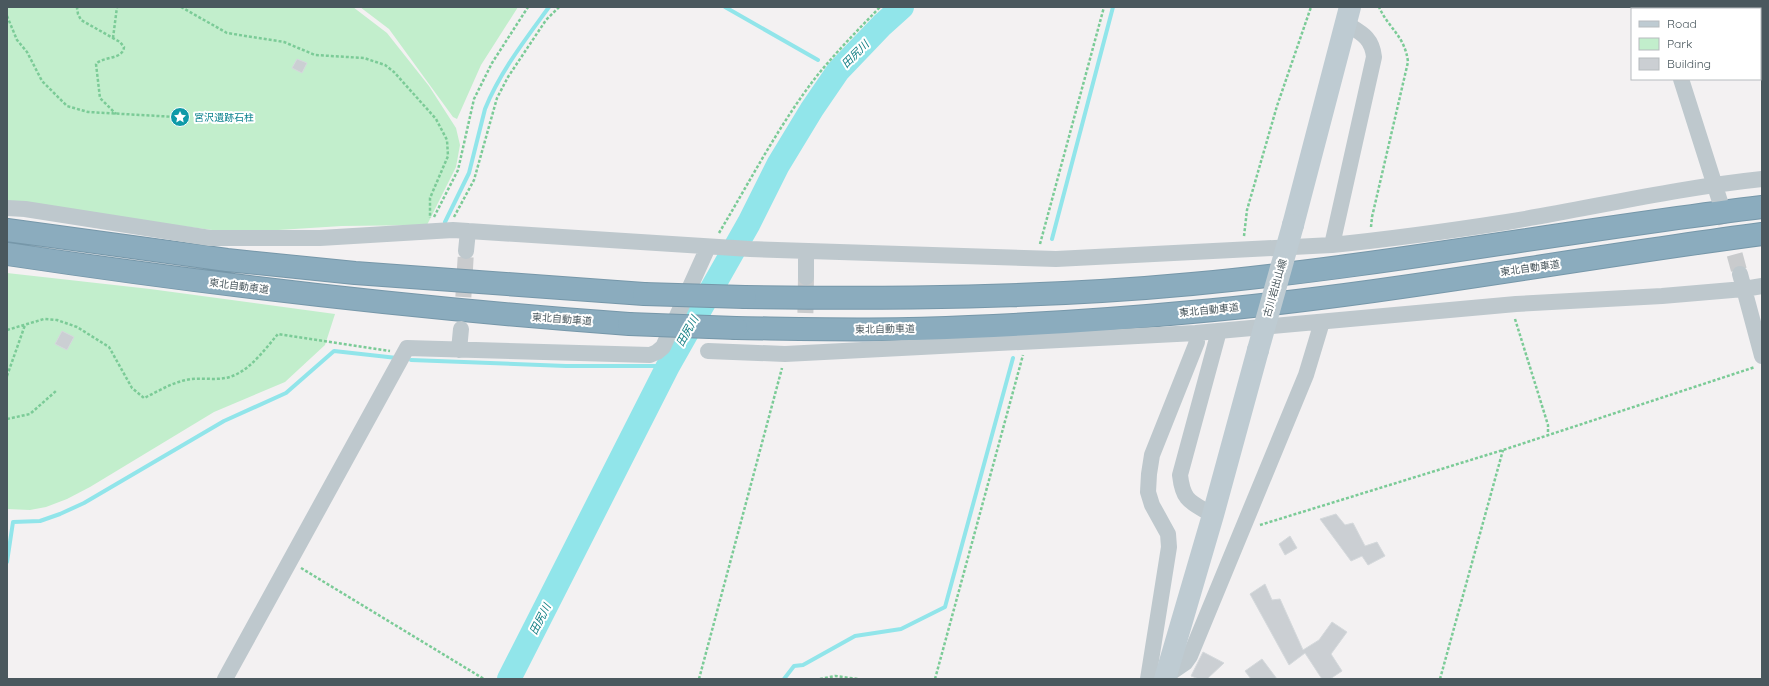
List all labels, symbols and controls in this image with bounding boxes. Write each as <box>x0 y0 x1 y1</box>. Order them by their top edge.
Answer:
legend <box>1631 8 1761 80</box>
text: Road <box>1667 16 1697 31</box>
text: Park <box>1667 36 1692 51</box>
water label: 田尻川 <box>838 37 872 71</box>
text: Building <box>1667 56 1711 71</box>
place icon: 宮沢遺跡石柱 <box>169 106 191 128</box>
place label: 宮沢遺跡石柱 <box>194 111 254 124</box>
street label: 古川岩出山線 <box>1260 257 1290 319</box>
street label: 東北自動車道 <box>1499 257 1561 279</box>
street label: 東北自動車道 <box>208 276 270 296</box>
street label: 東北自動車道 <box>1178 300 1240 320</box>
street label: 東北自動車道 <box>532 310 592 328</box>
water label: 田尻川 <box>673 312 702 349</box>
street label: 東北自動車道 <box>855 322 915 336</box>
water label: 田尻川 <box>526 600 554 637</box>

